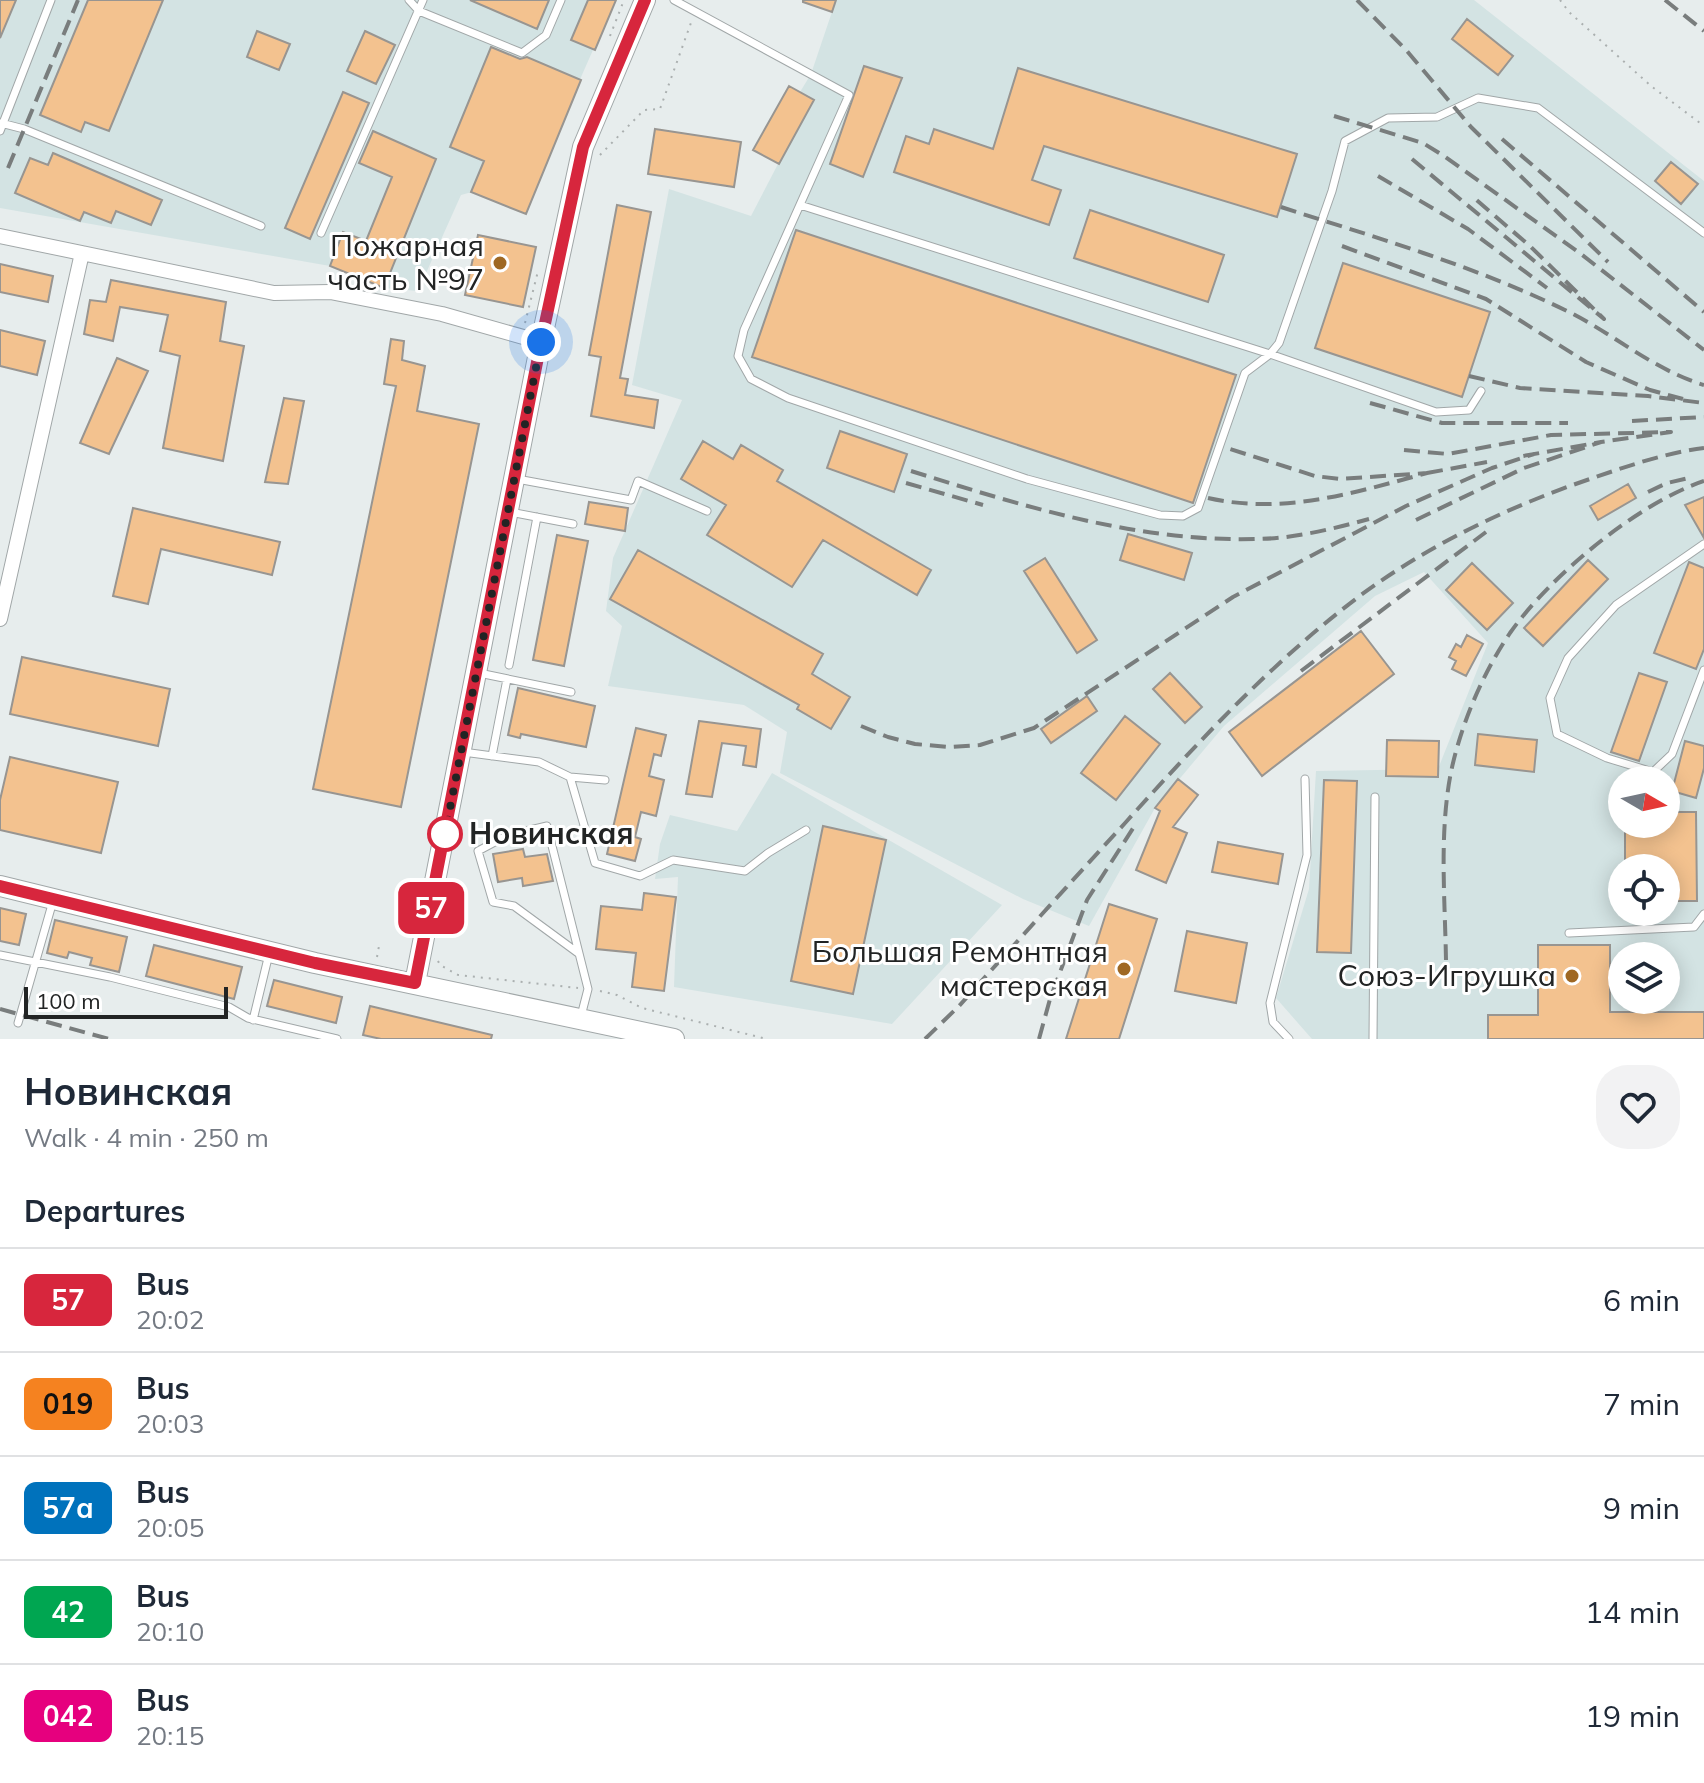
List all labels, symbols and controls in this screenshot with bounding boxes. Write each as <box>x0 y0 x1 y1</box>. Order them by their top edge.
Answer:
place label: Пожарная часть №97 <box>327 226 484 298</box>
marker: Пожарная часть №97 <box>491 254 509 272</box>
your location <box>521 322 561 362</box>
north arrow <box>1608 766 1680 838</box>
map controls <box>1608 766 1680 1014</box>
place label: Новинская <box>469 814 634 852</box>
marker: Новинская <box>428 817 462 851</box>
button: locate <box>1608 854 1680 926</box>
line badge: 57 <box>395 882 467 934</box>
text: 57 <box>414 890 448 925</box>
place label: Большая Ремонтная мастерская <box>812 932 1108 1004</box>
button: layers <box>1608 942 1680 1014</box>
place label: Союз-Игрушка <box>1338 956 1556 994</box>
marker: Большая Ремонтная мастерская <box>1115 960 1133 978</box>
marker: Союз-Игрушка <box>1563 967 1581 985</box>
scale bar <box>24 983 228 1019</box>
text: 100 m <box>36 987 101 1015</box>
button: heart <box>1596 1065 1680 1149</box>
text: Новинская <box>24 1067 232 1115</box>
text: Walk · 4 min · 250 m <box>24 1121 269 1154</box>
text: Departures <box>24 1192 185 1230</box>
text: Bus <box>136 1265 190 1303</box>
text: 6 min <box>1603 1281 1680 1319</box>
text: 57 <box>51 1282 85 1317</box>
text: 20:02 <box>136 1303 204 1336</box>
text: Bus <box>136 1369 190 1407</box>
text: 7 min <box>1603 1385 1680 1423</box>
text: 019 <box>43 1386 93 1421</box>
text: 20:03 <box>136 1407 204 1440</box>
text: Bus <box>136 1473 190 1511</box>
text: 9 min <box>1603 1489 1680 1527</box>
text: 57а <box>42 1490 94 1525</box>
text: 20:05 <box>136 1511 204 1544</box>
text: Bus <box>136 1577 190 1615</box>
text: 14 min <box>1585 1593 1680 1631</box>
text: 42 <box>51 1594 85 1629</box>
text: 20:10 <box>136 1615 204 1648</box>
text: Bus <box>136 1681 190 1719</box>
text: 19 min <box>1585 1697 1680 1735</box>
text: 042 <box>43 1698 93 1733</box>
text: 20:15 <box>136 1719 204 1752</box>

